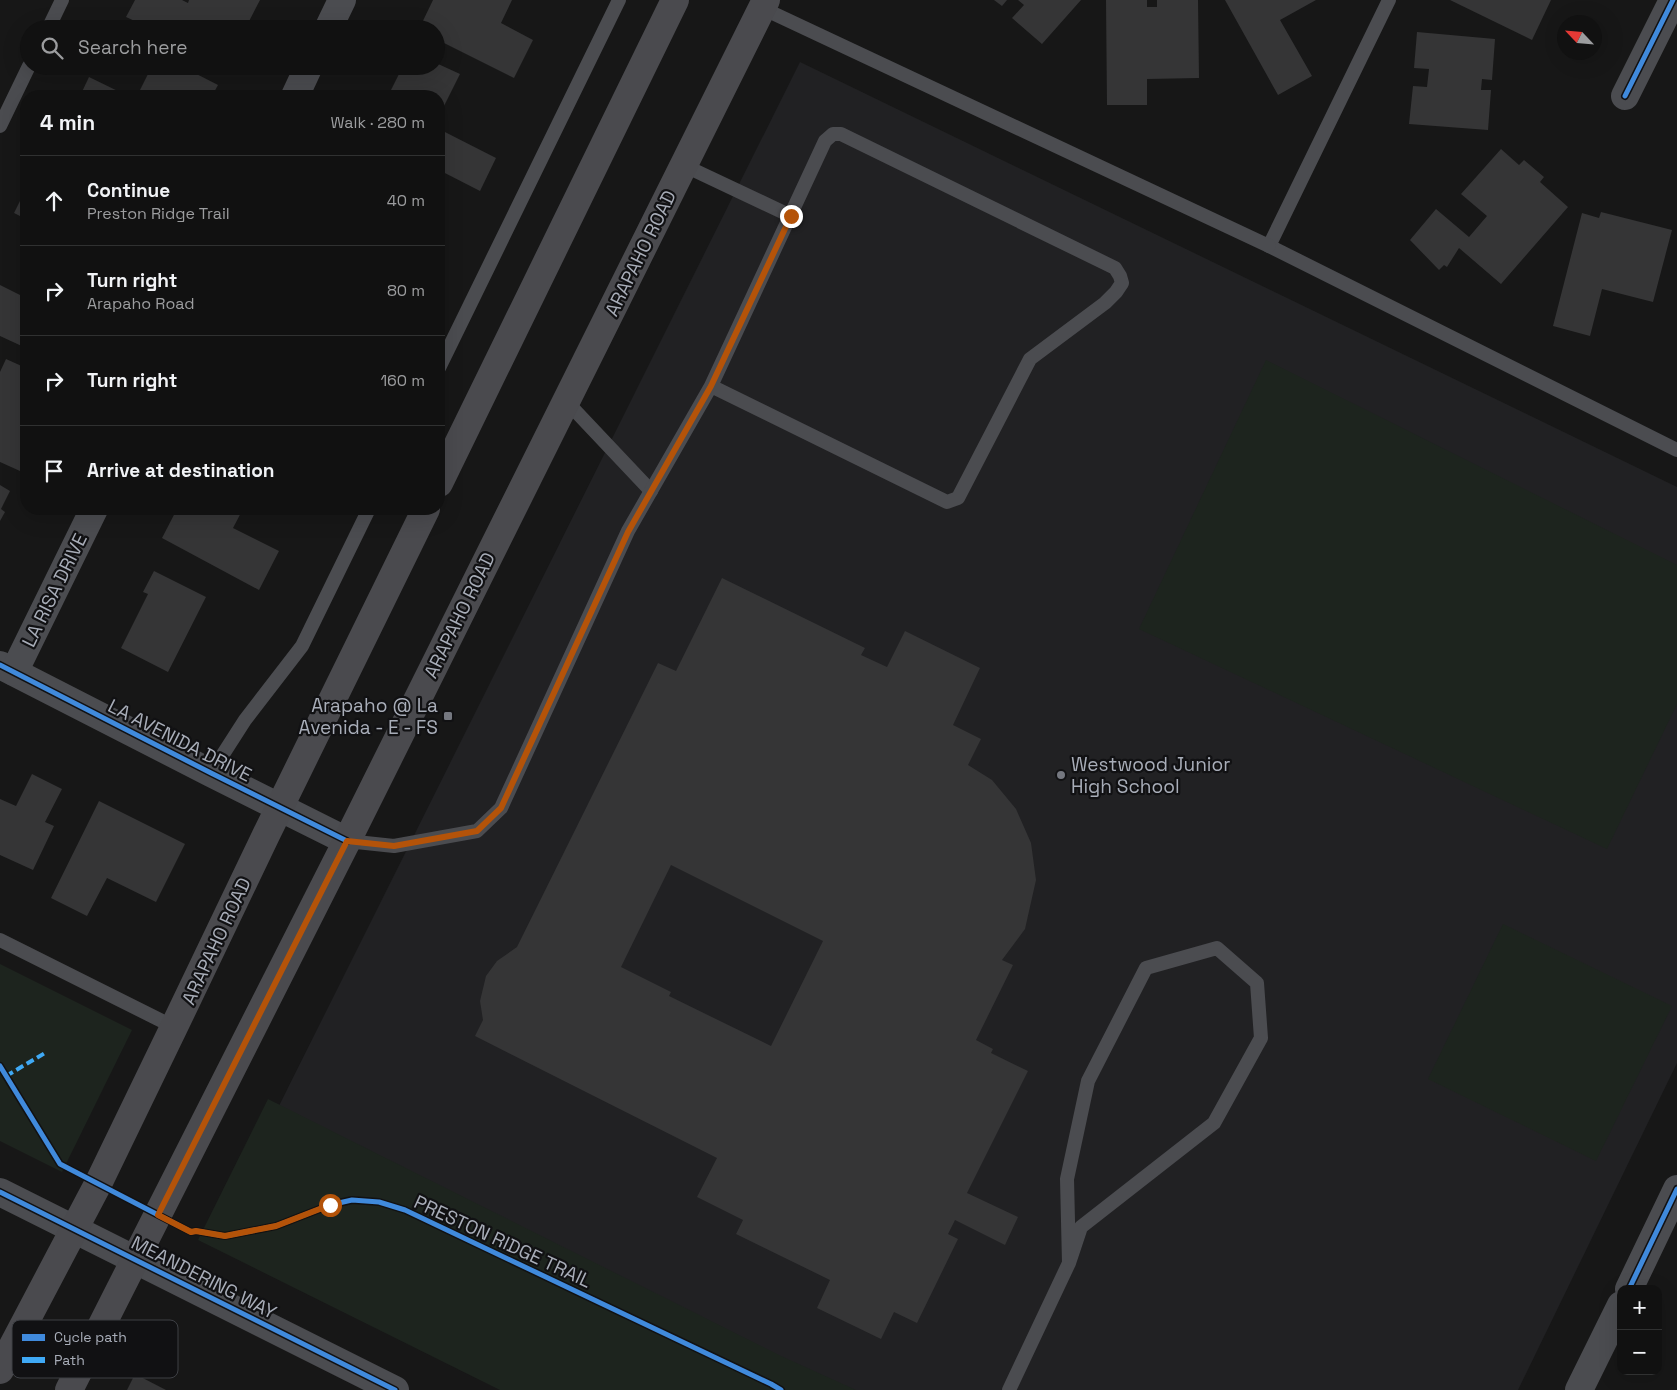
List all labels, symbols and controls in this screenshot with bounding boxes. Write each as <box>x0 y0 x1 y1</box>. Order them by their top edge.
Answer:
north arrow <box>1557 15 1602 60</box>
search box <box>20 20 445 75</box>
icon: search <box>38 34 66 62</box>
text: Search here <box>78 35 188 60</box>
text: 4 min <box>40 109 95 136</box>
text: Walk · 280 m <box>330 112 425 133</box>
text: Continue <box>87 178 170 203</box>
street label: ARAPAHO ROAD <box>599 186 682 320</box>
icon: ahead <box>40 187 68 215</box>
text: 40 m <box>387 190 425 211</box>
text: Preston Ridge Trail <box>87 203 230 224</box>
route end <box>780 205 803 228</box>
text: Turn right <box>87 268 177 293</box>
icon: right <box>40 277 68 305</box>
text: 80 m <box>387 280 425 301</box>
text: Arapaho Road <box>87 293 195 314</box>
icon: right <box>40 367 68 395</box>
text: Turn right <box>87 368 177 393</box>
text: 160 m <box>380 370 425 391</box>
icon: arrive <box>40 457 68 485</box>
text: Arrive at destination <box>87 458 275 483</box>
street label: LA RISA DRIVE <box>16 529 93 651</box>
street label: ARAPAHO ROAD <box>418 548 501 682</box>
street label: LA AVENIDA DRIVE <box>104 693 256 787</box>
place label: Arapaho @ La Avenida - E - FS <box>299 693 438 740</box>
marker: Arapaho @ La Avenida - E - FS <box>442 710 454 722</box>
place label: Westwood Junior High School <box>1071 752 1230 799</box>
marker: Westwood Junior High School <box>1055 769 1067 781</box>
street label: ARAPAHO ROAD <box>176 874 257 1009</box>
street label: PRESTON RIDGE TRAIL <box>410 1189 596 1294</box>
route start <box>319 1194 342 1217</box>
street label: MEANDERING WAY <box>127 1230 281 1325</box>
map controls <box>1617 1285 1662 1375</box>
button: + <box>1617 1285 1662 1330</box>
legend <box>12 1320 178 1378</box>
text: Cycle path <box>54 1328 127 1346</box>
button: − <box>1617 1330 1662 1375</box>
text: Path <box>54 1351 85 1369</box>

